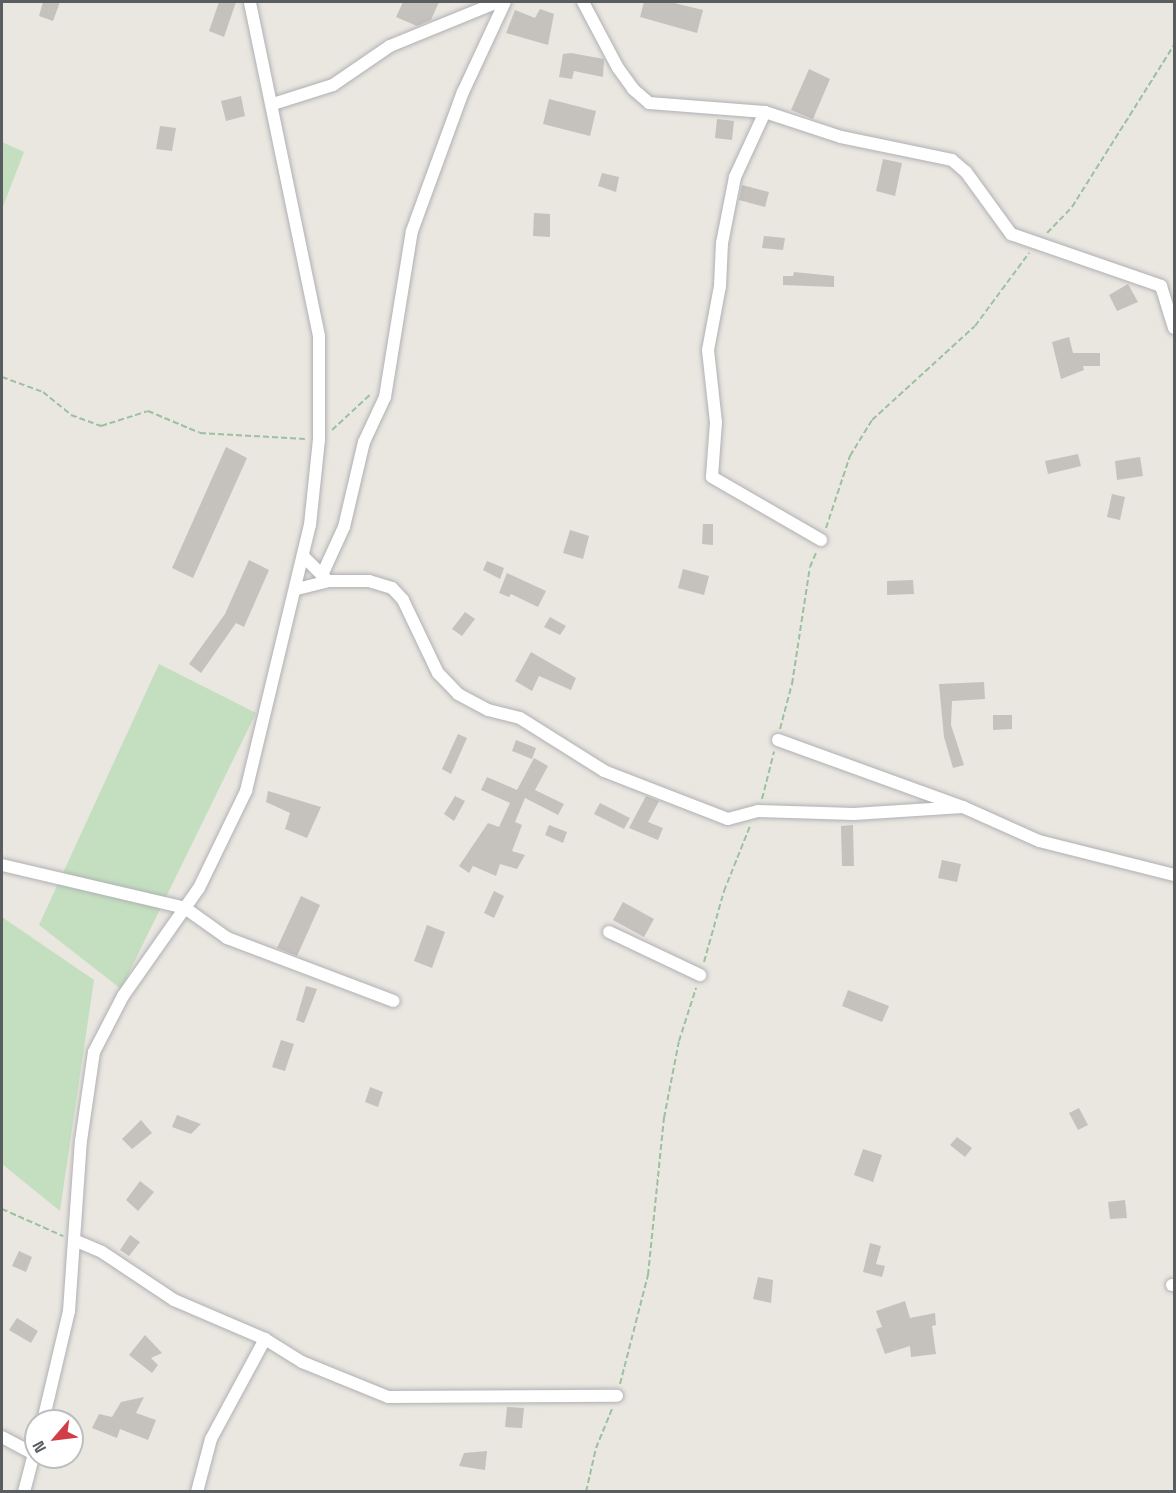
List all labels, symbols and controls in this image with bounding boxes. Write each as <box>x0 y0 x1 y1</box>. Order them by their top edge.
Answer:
north arrow <box>24 1409 84 1469</box>
text: N <box>28 1437 51 1456</box>

